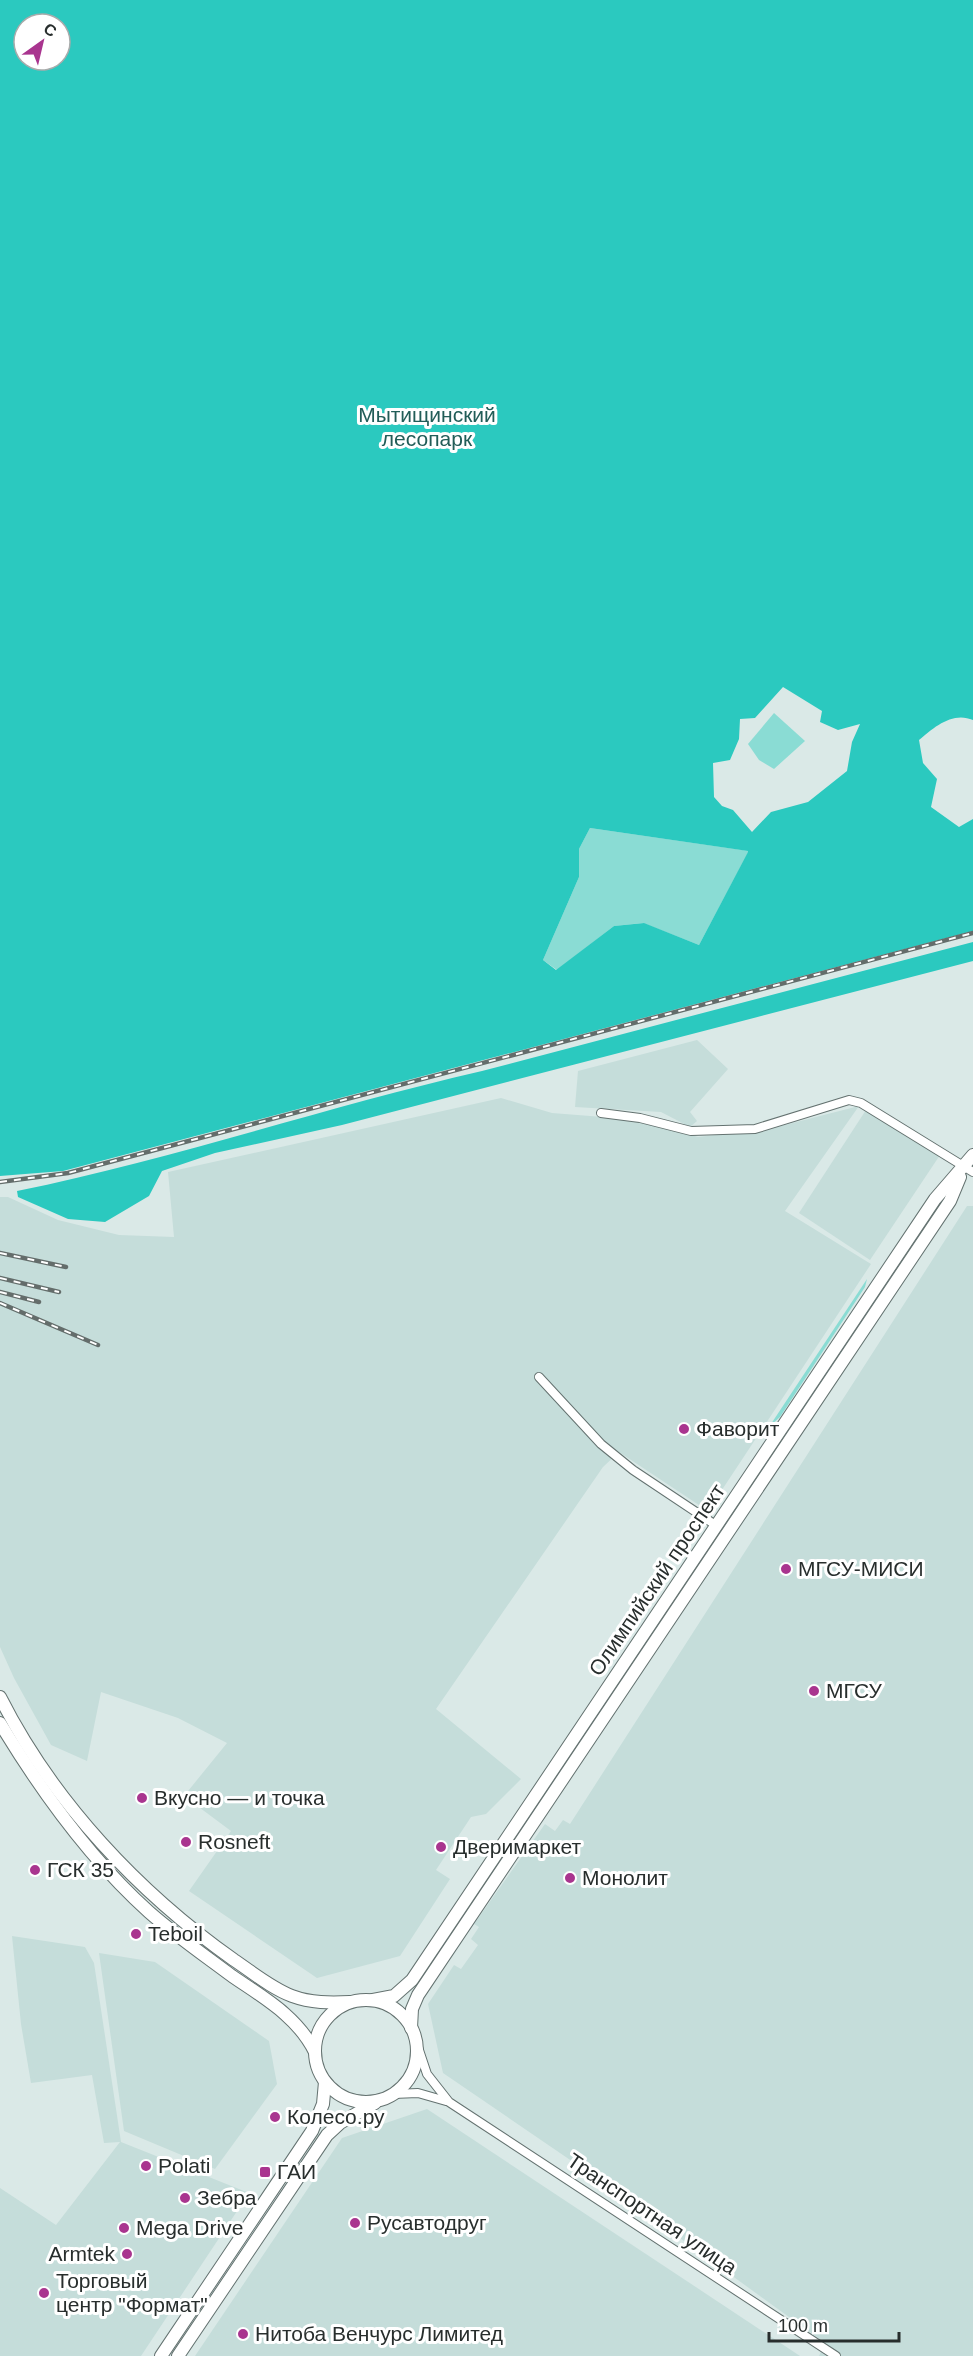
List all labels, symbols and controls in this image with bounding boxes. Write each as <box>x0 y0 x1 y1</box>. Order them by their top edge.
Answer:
north arrow <box>12 12 72 72</box>
text: С <box>41 20 60 41</box>
park label: Мытищинский лесопарк <box>358 403 496 450</box>
place label: Фаворит <box>696 1417 780 1440</box>
marker: Фаворит <box>677 1422 691 1436</box>
street label: Олимпийский проспект <box>584 1479 729 1680</box>
place label: МГСУ-МИСИ <box>798 1557 924 1580</box>
marker: МГСУ-МИСИ <box>779 1562 793 1576</box>
place label: МГСУ <box>826 1679 882 1702</box>
marker: МГСУ <box>807 1684 821 1698</box>
place label: Вкусно — и точка <box>154 1786 325 1809</box>
marker: Вкусно — и точка <box>135 1791 149 1805</box>
place label: Rosneft <box>198 1830 271 1853</box>
marker: Rosneft <box>179 1835 193 1849</box>
place label: Дверимаркет <box>453 1835 581 1858</box>
marker: Дверимаркет <box>434 1840 448 1854</box>
place label: ГСК 35 <box>47 1858 114 1881</box>
marker: ГСК 35 <box>28 1863 42 1877</box>
place label: Монолит <box>582 1866 668 1889</box>
marker: Монолит <box>563 1871 577 1885</box>
place label: Teboil <box>148 1922 203 1945</box>
marker: Teboil <box>129 1927 143 1941</box>
place label: Колесо.ру <box>287 2105 385 2128</box>
marker: Колесо.ру <box>268 2110 282 2124</box>
street label: Транспортная улица <box>563 2148 742 2279</box>
place label: Polati <box>158 2154 211 2177</box>
marker: Polati <box>139 2159 153 2173</box>
place label: ГАИ <box>277 2160 316 2183</box>
marker: ГАИ <box>258 2165 272 2179</box>
place label: Зебра <box>197 2186 257 2209</box>
marker: Зебра <box>178 2191 192 2205</box>
place label: Русавтодруг <box>367 2211 487 2234</box>
place label: Mega Drive <box>136 2216 243 2239</box>
marker: Русавтодруг <box>348 2216 362 2230</box>
marker: Mega Drive <box>117 2221 131 2235</box>
place label: Armtek <box>48 2242 115 2265</box>
marker: Armtek <box>120 2247 134 2261</box>
place label: Торговый центр "Формат" <box>56 2269 208 2316</box>
marker: Торговый центр "Формат" <box>37 2286 51 2300</box>
scale bar <box>769 2305 900 2343</box>
text: 100 m <box>778 2316 828 2336</box>
place label: Нитоба Венчурс Лимитед <box>255 2322 503 2345</box>
marker: Нитоба Венчурс Лимитед <box>236 2327 250 2341</box>

